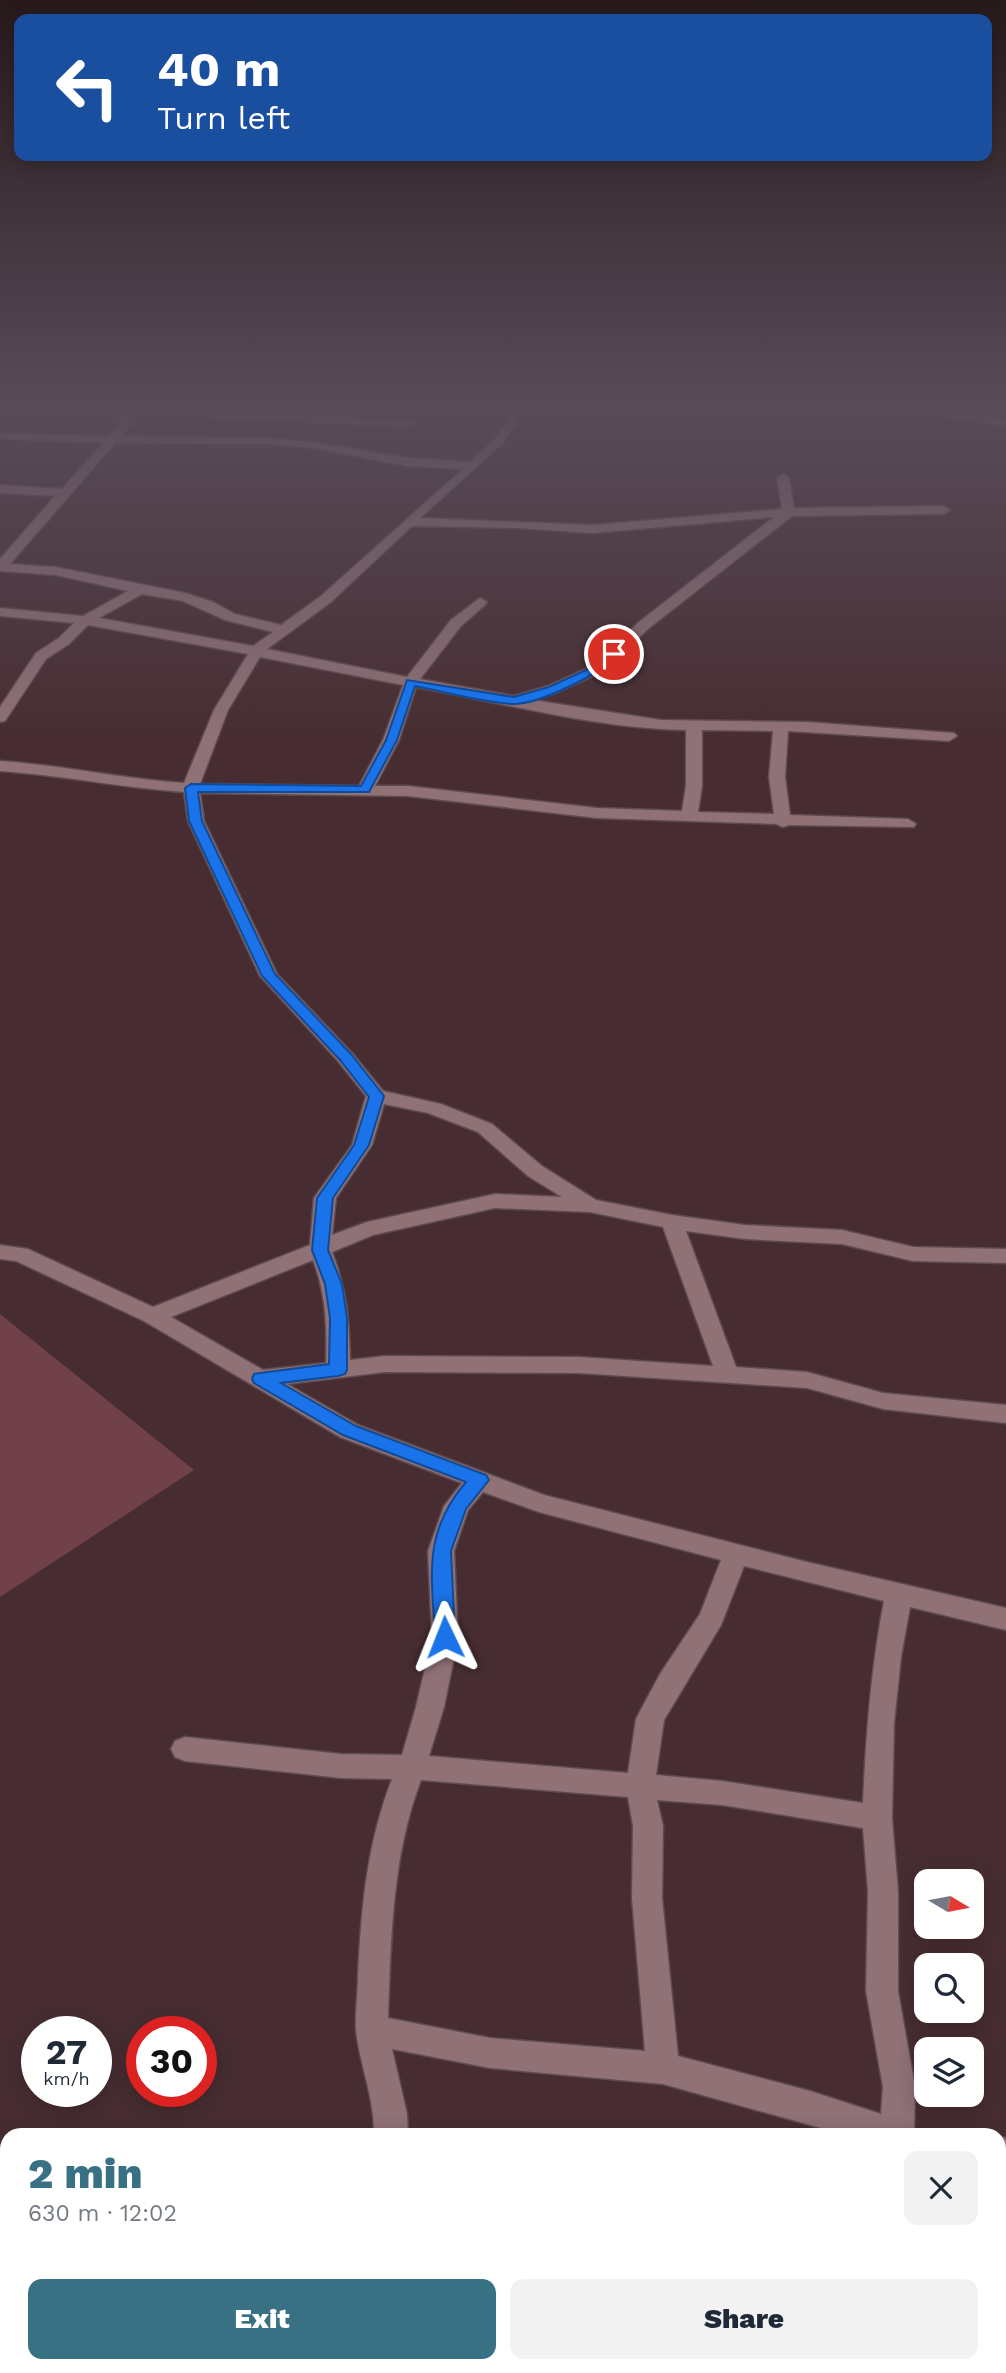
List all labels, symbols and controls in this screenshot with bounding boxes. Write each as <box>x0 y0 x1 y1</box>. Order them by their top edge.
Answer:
text: 40 m <box>157 40 280 98</box>
icon: left <box>42 42 133 133</box>
text: Turn left <box>157 99 290 137</box>
pin <box>584 624 644 684</box>
icon: arrive <box>595 635 633 673</box>
position arrow <box>408 1600 482 1674</box>
north arrow <box>914 1869 984 1939</box>
map controls <box>914 1869 984 2107</box>
button: search <box>914 1953 984 2023</box>
speed limit sign: 30 <box>126 2016 217 2107</box>
text: 27 <box>46 2031 87 2073</box>
button: layers <box>914 2037 984 2107</box>
text: km/h <box>43 2068 90 2089</box>
text: 2 min <box>28 2149 142 2198</box>
button: close <box>904 2151 978 2225</box>
text: 630 m · 12:02 <box>28 2200 177 2227</box>
button: Exit <box>28 2279 496 2359</box>
button: Share <box>510 2279 978 2359</box>

